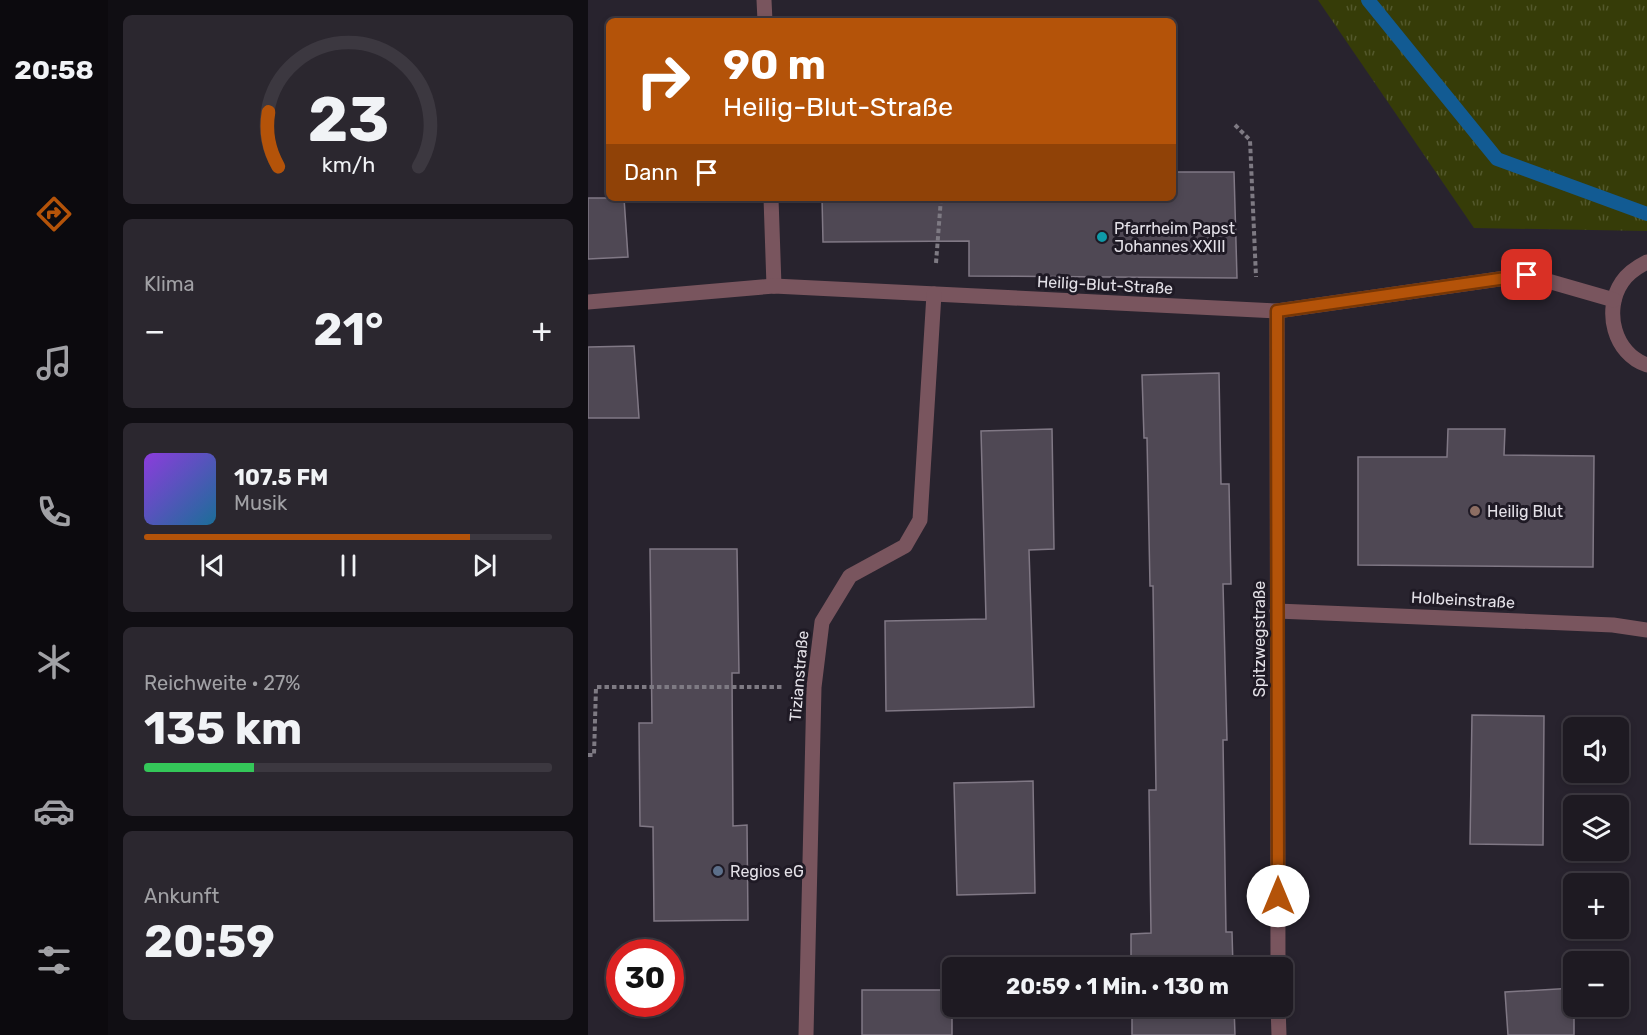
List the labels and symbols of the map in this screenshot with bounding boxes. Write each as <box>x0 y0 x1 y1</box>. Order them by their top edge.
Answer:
place label: Pfarrheim Papst Johannes XXIII <box>1114 219 1235 256</box>
marker: Pfarrheim Papst Johannes XXIII <box>1095 230 1109 244</box>
pin <box>1501 249 1552 300</box>
street label: Heilig-Blut-Straße <box>1036 272 1174 298</box>
place label: Heilig Blut <box>1487 502 1563 521</box>
marker: Heilig Blut <box>1468 504 1482 518</box>
street label: Spitzwegstraße <box>1250 581 1269 697</box>
street label: Holbeinstraße <box>1411 588 1516 612</box>
street label: Tizianstraße <box>786 630 812 722</box>
place label: Regios eG <box>730 862 804 881</box>
marker: Regios eG <box>711 864 725 878</box>
position arrow <box>1246 864 1310 928</box>
speed limit sign: 30 <box>606 939 684 1017</box>

